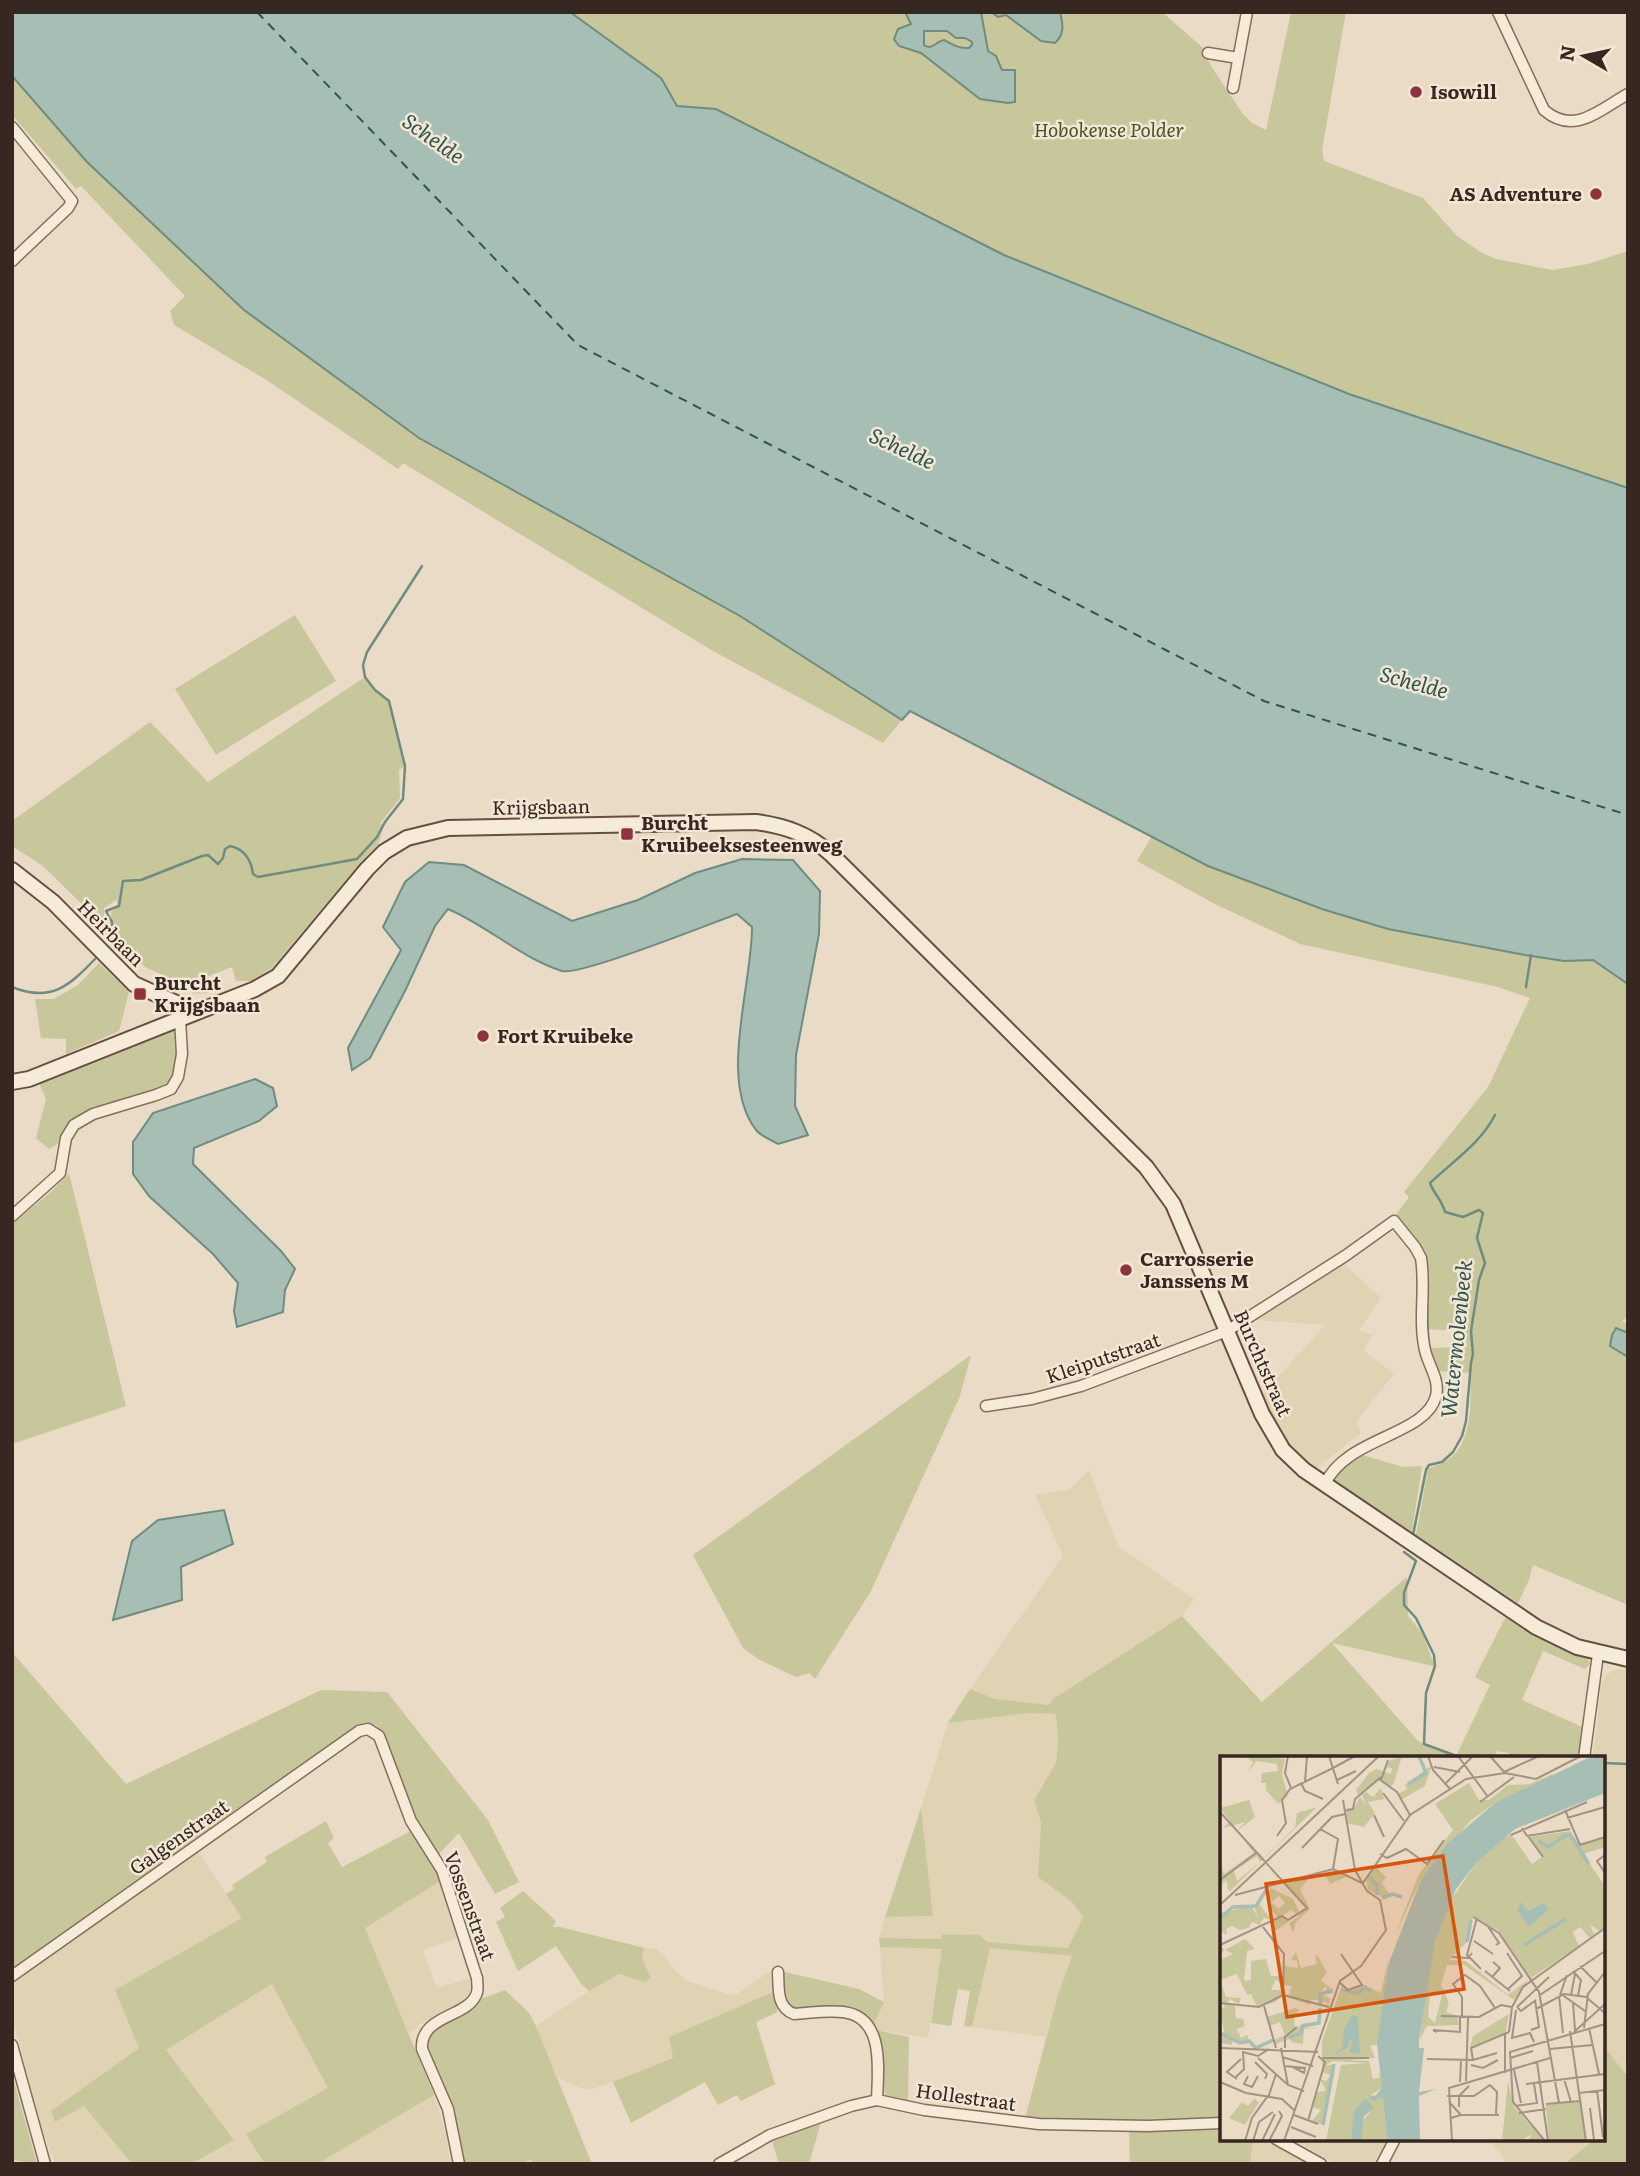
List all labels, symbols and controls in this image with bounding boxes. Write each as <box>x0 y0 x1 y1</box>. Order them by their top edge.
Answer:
north arrow <box>1549 21 1619 91</box>
text: N <box>1551 43 1581 63</box>
place label: Isowill <box>1430 77 1497 105</box>
marker: Isowill <box>1408 84 1424 100</box>
water label: Schelde <box>397 104 472 170</box>
park label: Hobokense Polder <box>1034 115 1184 143</box>
place label: AS Adventure <box>1450 179 1582 207</box>
marker: AS Adventure <box>1588 186 1604 202</box>
water label: Schelde <box>865 418 941 475</box>
water label: Schelde <box>1377 657 1452 705</box>
street label: Krijgsbaan <box>492 791 590 821</box>
place label: Burcht Kruibeeksesteenweg <box>641 808 843 858</box>
marker: Burcht Kruibeeksesteenweg <box>619 826 635 842</box>
street label: Heirbaan <box>72 892 152 972</box>
place label: Burcht Krijgsbaan <box>154 968 260 1018</box>
marker: Burcht Krijgsbaan <box>132 986 148 1002</box>
place label: Fort Kruibeke <box>497 1021 633 1049</box>
marker: Fort Kruibeke <box>475 1028 491 1044</box>
place label: Carrosserie Janssens M <box>1140 1244 1254 1294</box>
water label: Watermolenbeek <box>1431 1258 1478 1419</box>
marker: Carrosserie Janssens M <box>1118 1262 1134 1278</box>
street label: Burchtstraat <box>1228 1305 1300 1421</box>
street label: Kleiputstraat <box>1042 1324 1164 1390</box>
inset map <box>1220 1756 1605 2141</box>
street label: Galgenstraat <box>123 1791 234 1881</box>
street label: Vossenstraat <box>438 1847 504 1965</box>
street label: Hollestraat <box>914 2075 1018 2117</box>

